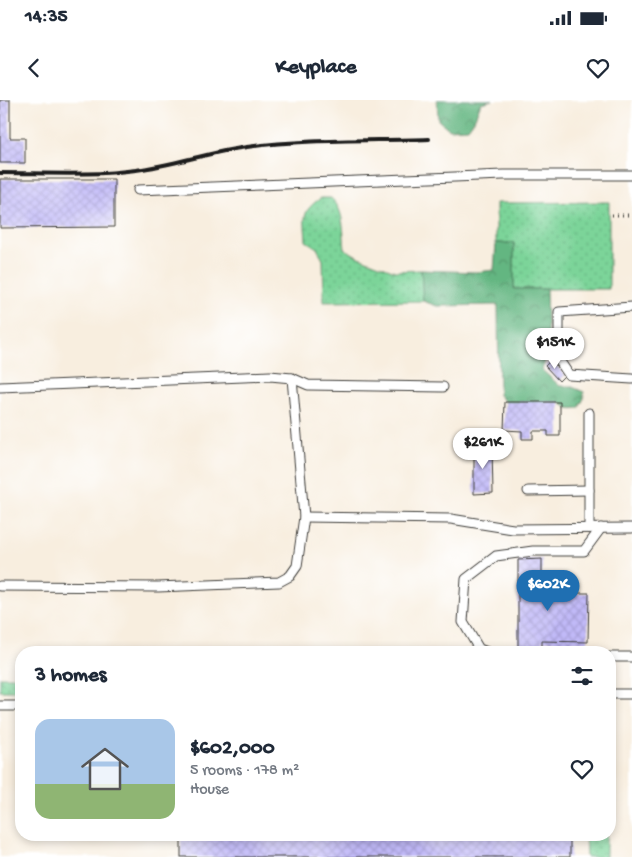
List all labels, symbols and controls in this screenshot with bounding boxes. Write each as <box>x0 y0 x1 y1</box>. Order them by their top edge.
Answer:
text: 14:35 <box>25 6 67 29</box>
icon: back <box>20 54 48 82</box>
icon: heart <box>584 54 612 82</box>
text: Keyplace <box>275 55 357 81</box>
pin: $151K <box>520 328 590 370</box>
text: $151K <box>536 334 574 353</box>
pin: $261K <box>448 428 518 470</box>
text: $261K <box>464 434 502 453</box>
pin: $602K <box>513 570 583 612</box>
text: $602K <box>527 576 569 595</box>
icon: filters <box>568 662 596 690</box>
text: 3 homes <box>35 664 107 689</box>
text: $602,000 <box>190 737 275 762</box>
icon: home <box>75 739 135 799</box>
icon: heart <box>568 755 596 783</box>
text: 5 rooms · 178 m² <box>190 762 299 781</box>
text: House <box>190 781 229 800</box>

